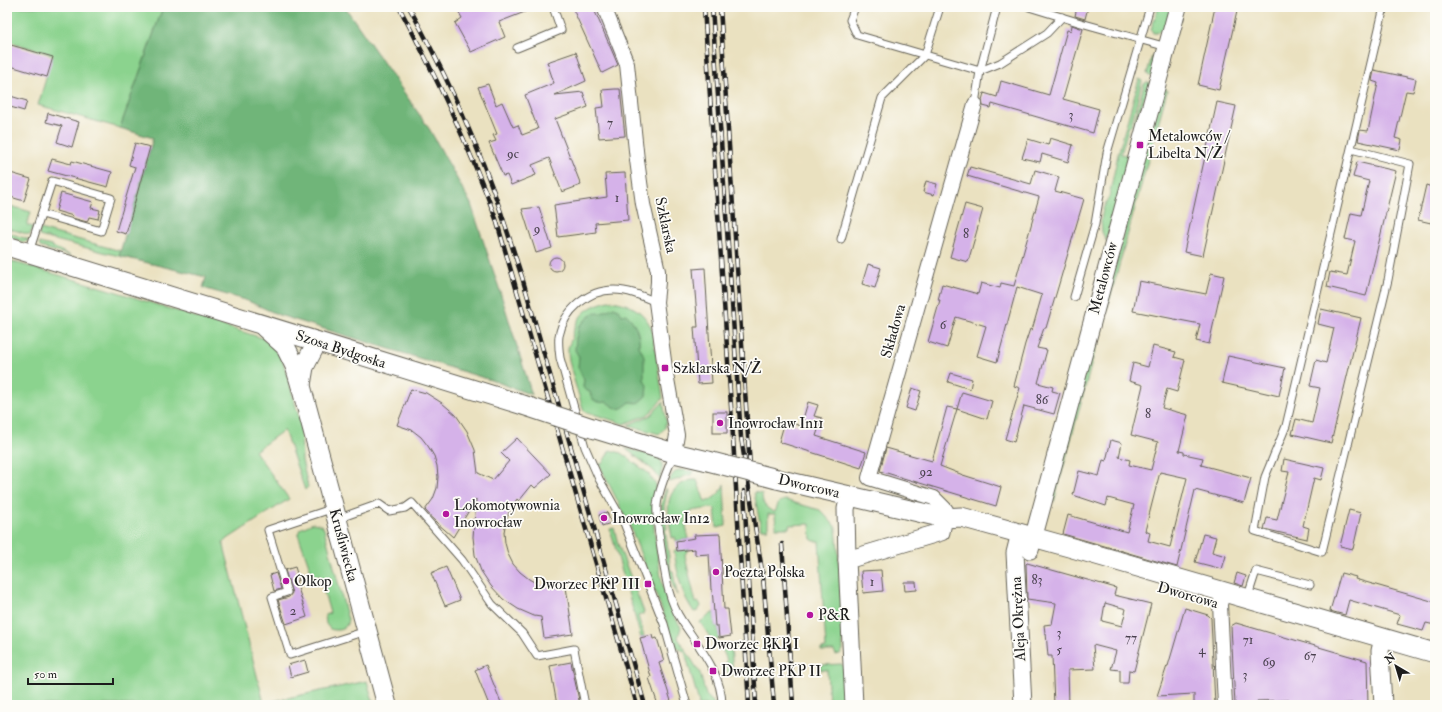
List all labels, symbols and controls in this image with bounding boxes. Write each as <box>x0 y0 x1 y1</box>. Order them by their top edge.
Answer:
house number: 3 <box>1069 107 1074 123</box>
house number: 7 <box>607 115 613 131</box>
place label: Metalowców / Libelta N/Ż <box>1148 127 1231 163</box>
marker: Metalowców / Libelta N/Ż <box>1135 140 1145 150</box>
house number: 9c <box>506 146 519 162</box>
house number: 1 <box>615 190 620 206</box>
street label: Szklarska <box>650 195 681 256</box>
house number: 9 <box>533 221 540 237</box>
house number: 8 <box>963 226 969 242</box>
street label: Metalowców <box>1085 239 1122 316</box>
street label: Składowa <box>877 301 910 360</box>
house number: 6 <box>940 317 948 333</box>
street label: Szosa Bydgoska <box>293 326 389 373</box>
place label: Szklarska N/Ż <box>673 357 761 378</box>
marker: Szklarska N/Ż <box>660 363 670 373</box>
house number: 86 <box>1036 392 1050 408</box>
house number: 8 <box>1145 406 1151 422</box>
place label: Inowrocław In11 <box>728 414 824 433</box>
marker: Inowrocław In11 <box>715 418 725 428</box>
house number: 92 <box>918 464 933 480</box>
street label: Dworcowa <box>776 470 842 503</box>
place label: Lokomotywownia Inowrocław <box>454 496 561 532</box>
street label: Kruśliwiecka <box>325 506 363 585</box>
marker: Lokomotywownia Inowrocław <box>441 509 451 519</box>
place label: Inowrocław In12 <box>612 509 710 528</box>
marker: Inowrocław In12 <box>599 513 609 523</box>
place label: Poczta Polska <box>724 563 806 582</box>
marker: Poczta Polska <box>711 567 721 577</box>
place label: Olkop <box>294 572 332 592</box>
house number: 83 <box>1031 572 1043 588</box>
house number: 1 <box>870 574 875 590</box>
place label: Dworzec PKP III <box>534 575 640 594</box>
street label: Aleja Okrężna <box>1007 575 1030 663</box>
marker: Olkop <box>281 576 291 586</box>
street label: Dworcowa <box>1155 578 1221 613</box>
marker: Dworzec PKP III <box>643 579 653 589</box>
house number: 2 <box>290 603 297 619</box>
place label: P&R <box>818 606 851 625</box>
marker: P&R <box>805 610 815 620</box>
house number: 3 <box>1057 625 1062 641</box>
house number: 77 <box>1125 630 1137 646</box>
house number: 71 <box>1243 632 1254 648</box>
place label: Dworzec PKP I <box>705 635 799 654</box>
marker: Dworzec PKP I <box>692 639 702 649</box>
house number: 5 <box>1056 642 1062 658</box>
house number: 4 <box>1198 642 1206 658</box>
north arrow <box>1376 646 1416 686</box>
house number: 67 <box>1304 648 1316 664</box>
text: N <box>1381 650 1399 667</box>
house number: 69 <box>1262 654 1276 670</box>
scale bar <box>28 660 113 686</box>
place label: Dworzec PKP II <box>721 662 821 681</box>
marker: Dworzec PKP II <box>708 666 718 676</box>
text: 50 m <box>34 667 58 682</box>
house number: 3 <box>1243 667 1248 683</box>

